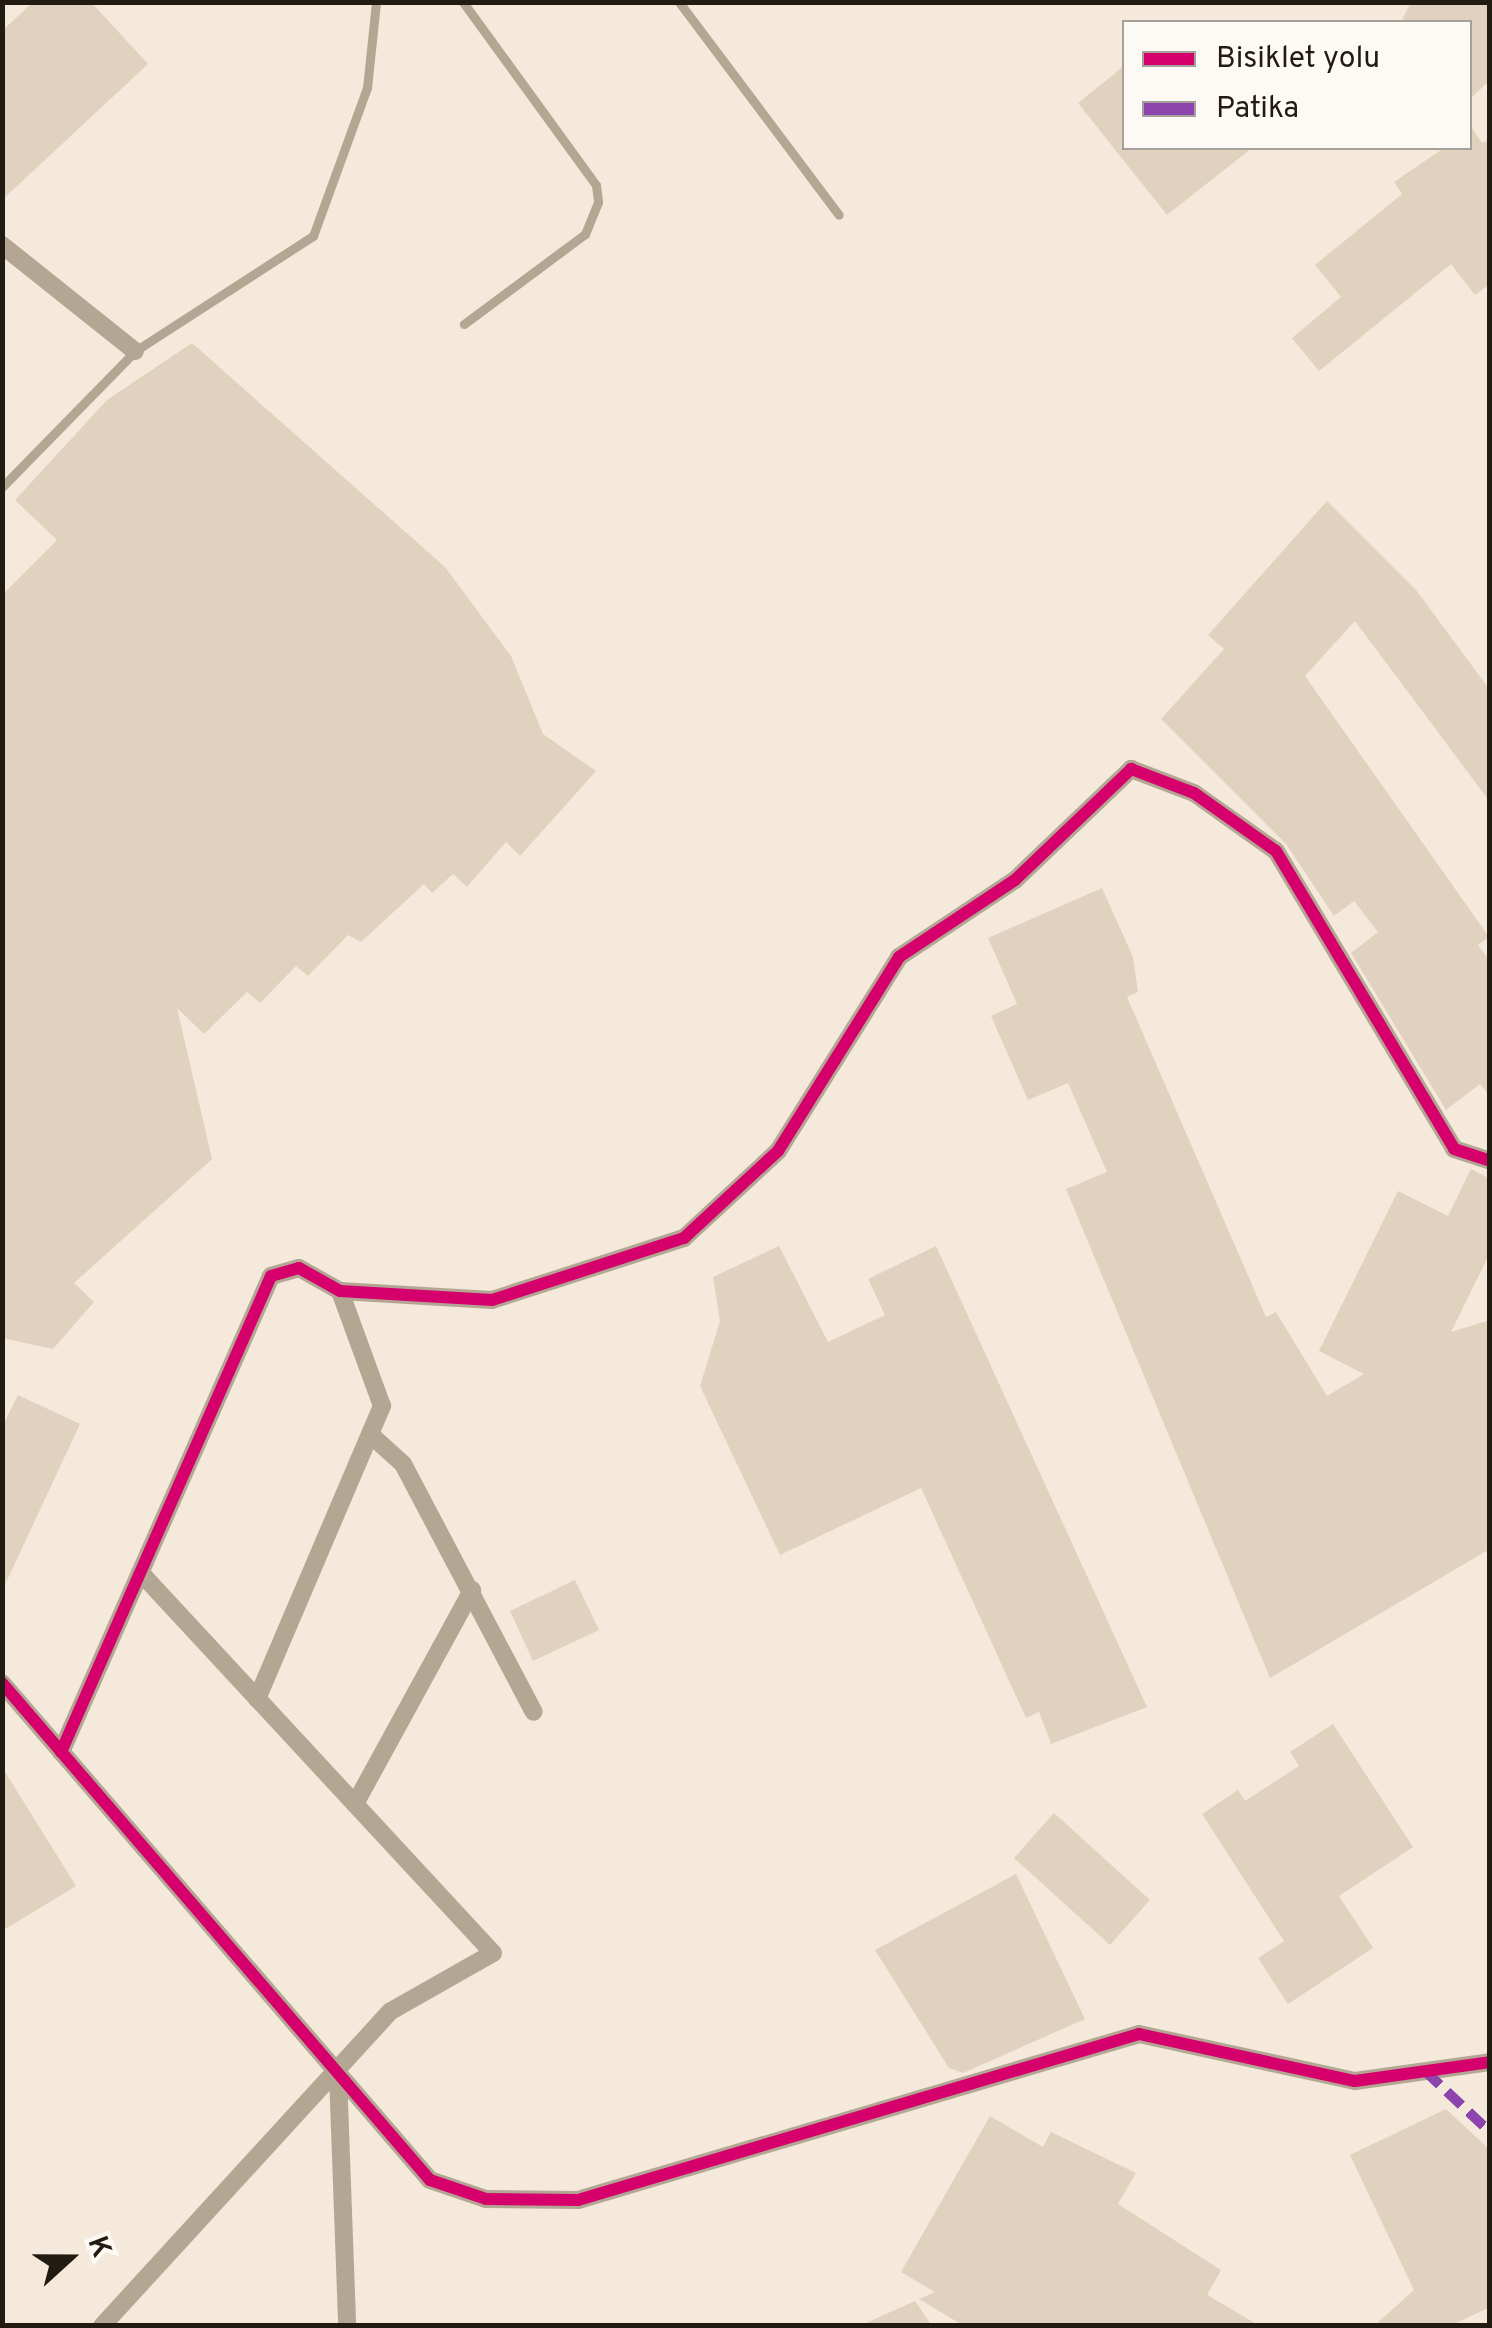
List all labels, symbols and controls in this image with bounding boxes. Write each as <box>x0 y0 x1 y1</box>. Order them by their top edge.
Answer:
legend <box>1122 20 1472 150</box>
text: Bisiklet yolu <box>1216 41 1380 78</box>
text: Patika <box>1216 91 1299 128</box>
north arrow <box>20 2208 120 2308</box>
text: K <box>78 2232 118 2263</box>

